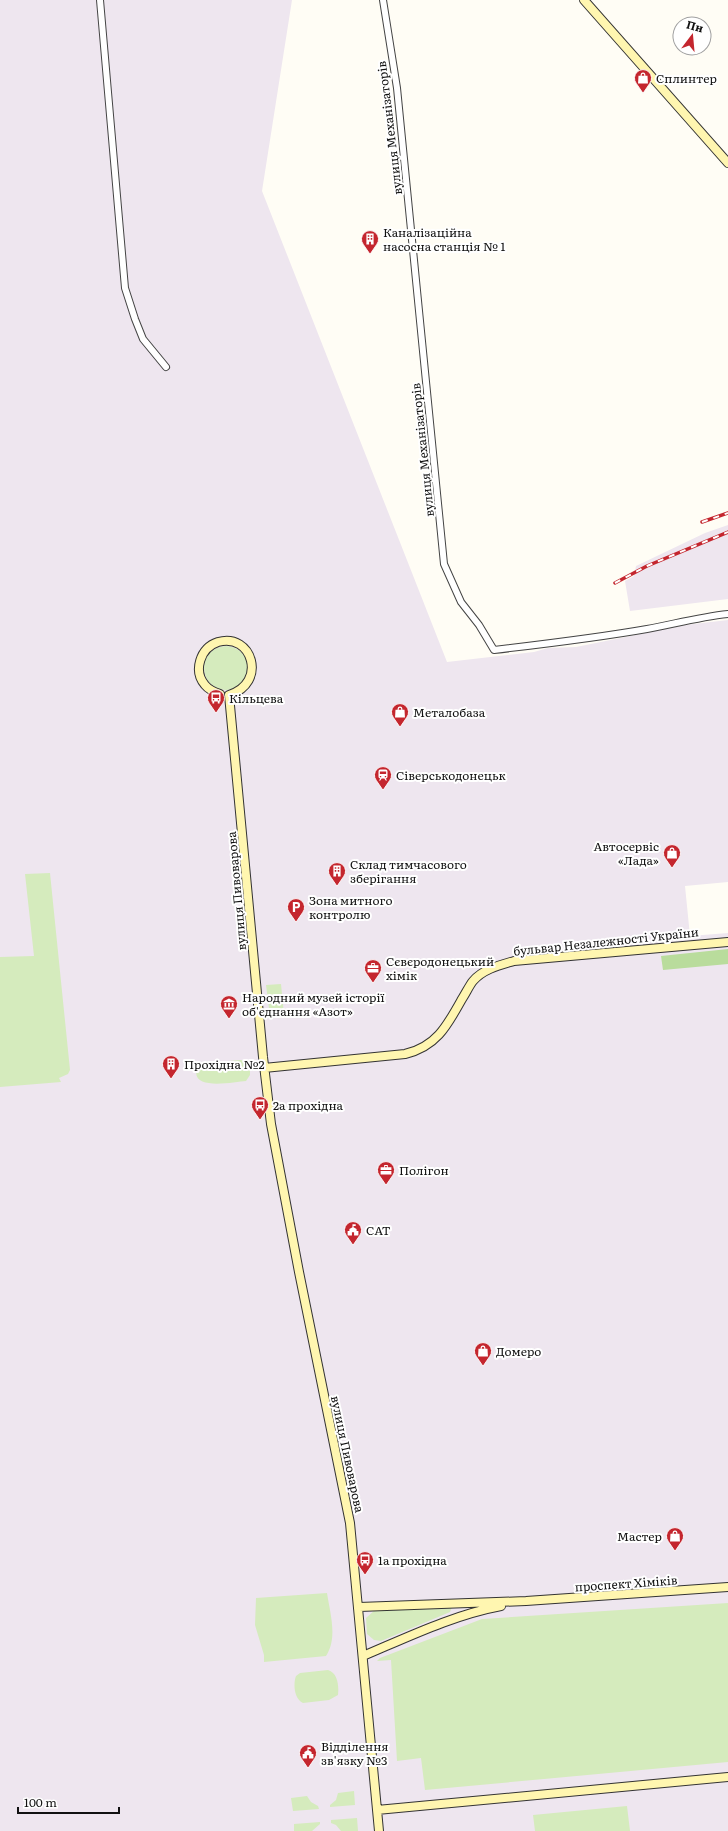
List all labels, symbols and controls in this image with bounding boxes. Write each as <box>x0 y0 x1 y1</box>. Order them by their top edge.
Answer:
text: Пн <box>685 15 706 36</box>
north arrow <box>672 16 712 56</box>
street label: вулиця Механізаторів <box>372 60 406 196</box>
shop icon: Сплинтер <box>633 68 653 93</box>
place label: Сплинтер <box>656 69 717 87</box>
place label: Каналізаційна насосна станція № 1 <box>383 223 505 255</box>
building icon: Каналізаційна насосна станція № 1 <box>360 229 380 254</box>
street label: вулиця Механізаторів <box>406 382 438 518</box>
bus stop icon: Кільцева <box>206 688 226 713</box>
place label: Кільцева <box>229 689 284 707</box>
shop icon: Металобаза <box>390 702 410 727</box>
place label: Металобаза <box>413 703 486 721</box>
station icon: Сіверськодонецьк <box>373 765 393 790</box>
place label: Сіверськодонецьк <box>396 766 506 784</box>
street label: вулиця Пивоварова <box>222 830 250 951</box>
place label: Автосервіс «Лада» <box>593 837 659 869</box>
shop icon: Автосервіс «Лада» <box>662 843 682 868</box>
place label: Склад тимчасового зберігання <box>350 855 467 887</box>
building icon: Склад тимчасового зберігання <box>327 861 347 886</box>
place label: Зона митного контролю <box>309 891 392 923</box>
parking icon: Зона митного контролю <box>286 897 306 922</box>
street label: бульвар Незалежності України <box>512 922 700 960</box>
place label: Сєвєродонецький хімік <box>386 952 494 984</box>
office icon: Сєвєродонецький хімік <box>363 958 383 983</box>
place label: Народний музей історії об'єднання «Азот» <box>242 988 384 1020</box>
museum icon: Народний музей історії об'єднання «Азот» <box>219 994 239 1019</box>
building icon: Прохідна №2 <box>161 1054 181 1079</box>
place label: Прохідна №2 <box>184 1055 265 1073</box>
bus stop icon: 2а прохідна <box>250 1095 270 1120</box>
place label: 2а прохідна <box>273 1096 344 1114</box>
office icon: Полігон <box>376 1160 396 1185</box>
place label: Полігон <box>399 1161 449 1179</box>
public building icon: CAT <box>343 1220 363 1245</box>
place label: CAT <box>366 1221 391 1239</box>
shop icon: Домеро <box>473 1341 493 1366</box>
place label: Домеро <box>496 1342 541 1360</box>
street label: вулиця Пивоварова <box>327 1394 369 1515</box>
shop icon: Мастер <box>665 1526 685 1551</box>
place label: Мастер <box>617 1527 662 1545</box>
bus stop icon: 1а прохідна <box>355 1550 375 1575</box>
place label: 1а прохідна <box>378 1551 447 1569</box>
street label: проспект Хіміків <box>574 1570 678 1596</box>
place label: Відділення зв'язку №3 <box>321 1737 389 1769</box>
public building icon: Відділення зв'язку №3 <box>298 1743 318 1768</box>
scale bar <box>18 1789 119 1815</box>
text: 100 m <box>24 1793 57 1811</box>

